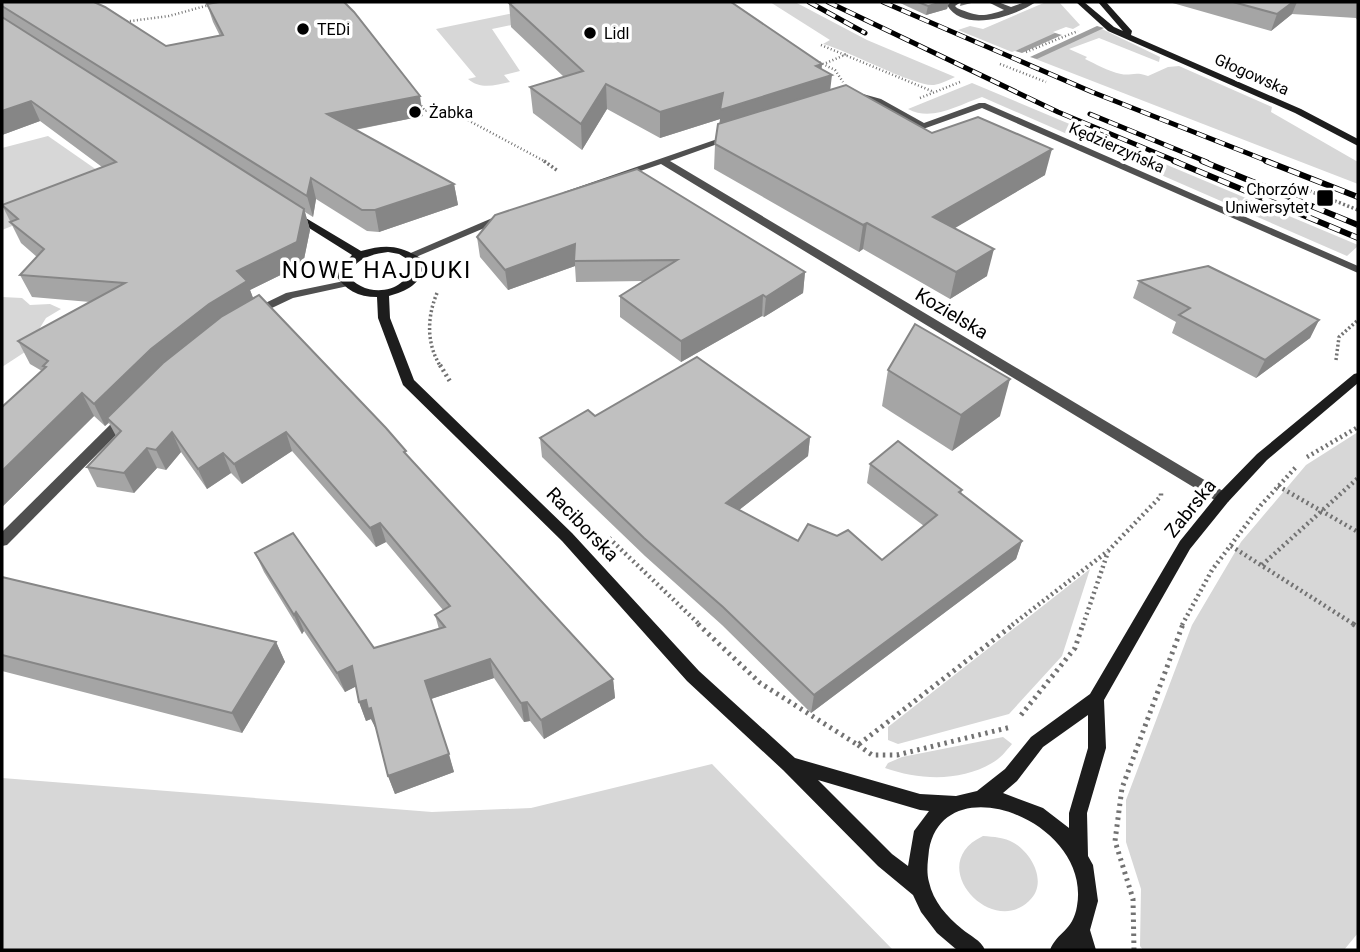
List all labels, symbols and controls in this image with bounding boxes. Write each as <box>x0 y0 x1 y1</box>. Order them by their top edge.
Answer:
place label: TEDi <box>317 20 350 39</box>
marker: TEDi <box>295 21 311 37</box>
place label: Lidl <box>604 24 629 43</box>
marker: Lidl <box>582 25 598 41</box>
street label: Głogowska <box>1212 50 1292 99</box>
place label: Żabka <box>429 103 473 122</box>
marker: Żabka <box>407 104 423 120</box>
street label: Kędzierzyńska <box>1066 118 1167 177</box>
place label: Chorzów Uniwersytet <box>1225 180 1309 217</box>
marker: Chorzów Uniwersytet <box>1315 188 1335 208</box>
district label: NOWE HAJDUKI <box>282 257 472 284</box>
street label: Kozielska <box>911 283 992 344</box>
street label: Zabrska <box>1160 474 1221 542</box>
street label: Raciborska <box>542 482 624 566</box>

